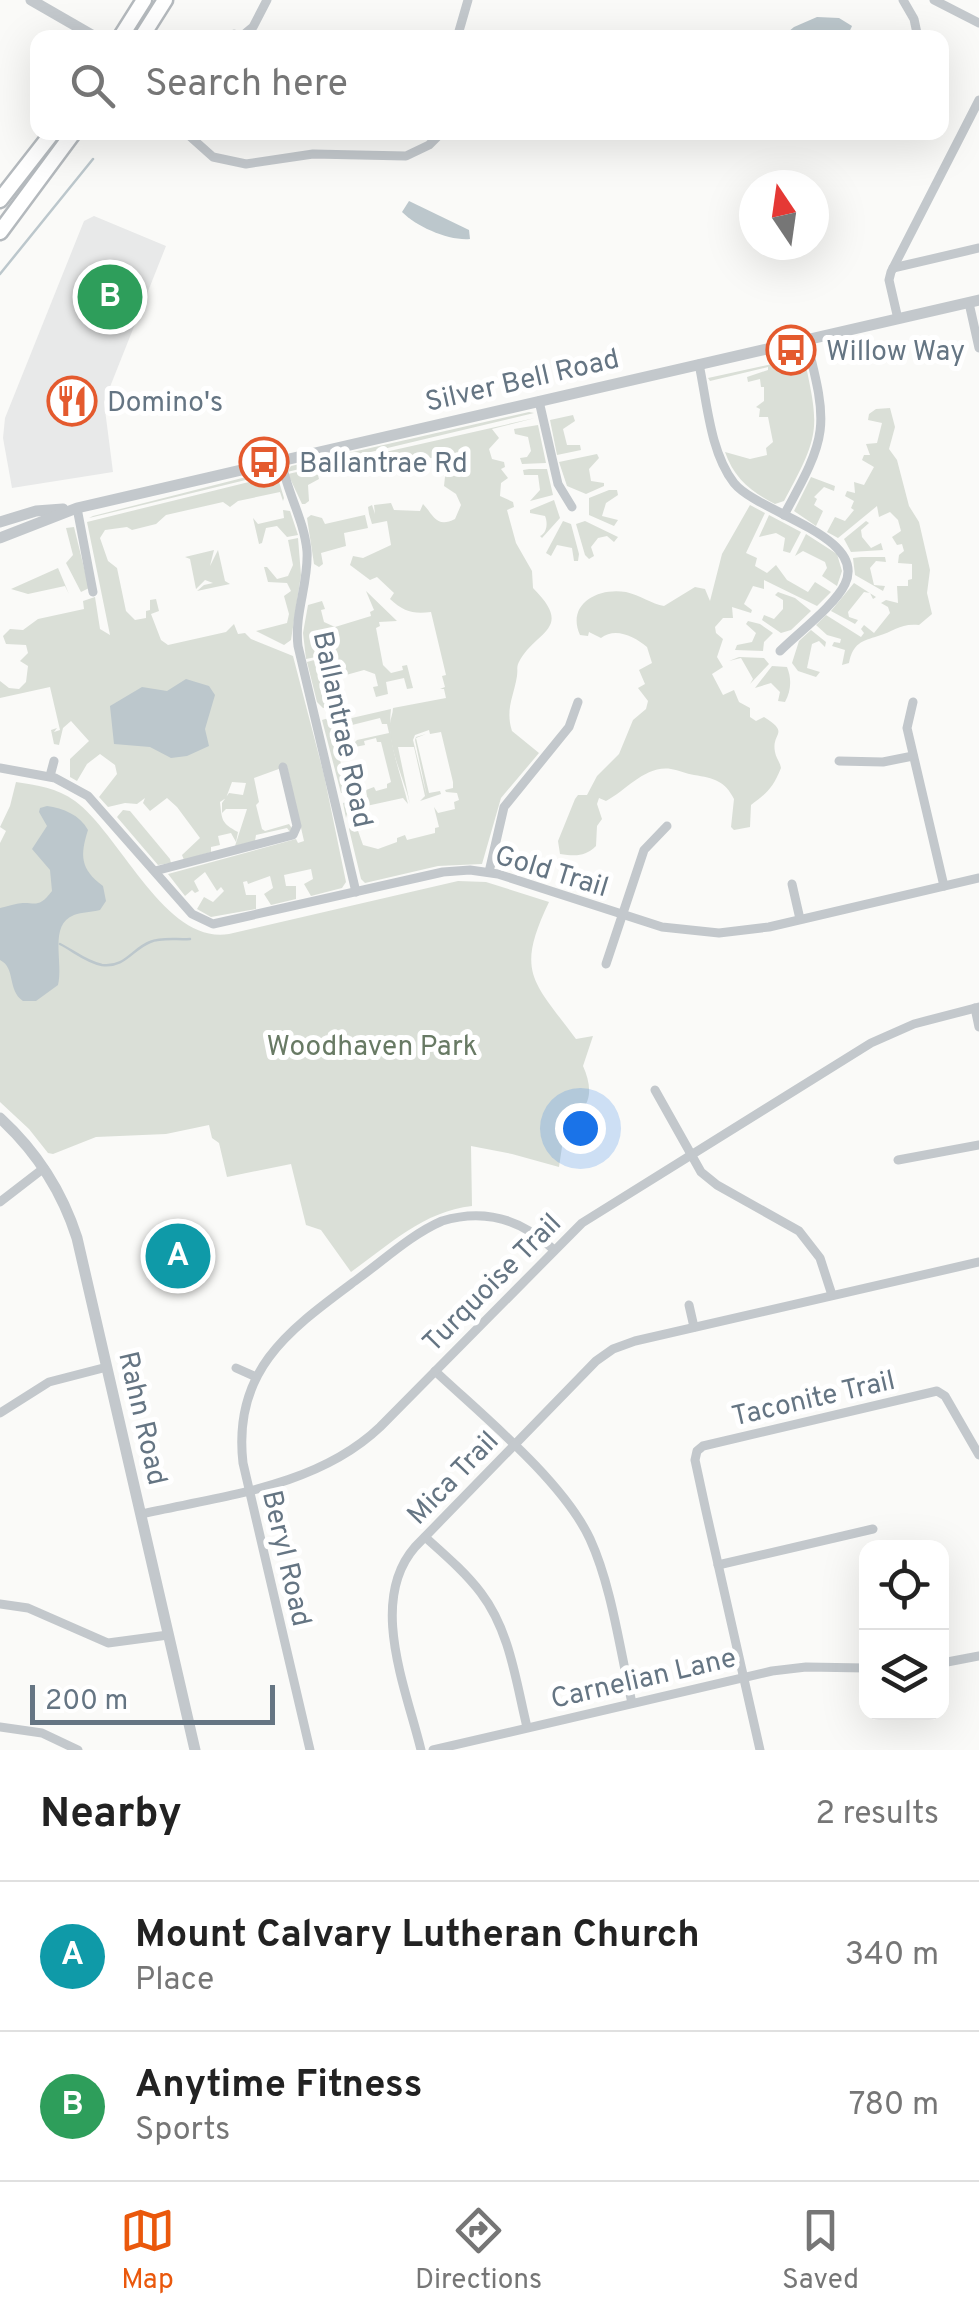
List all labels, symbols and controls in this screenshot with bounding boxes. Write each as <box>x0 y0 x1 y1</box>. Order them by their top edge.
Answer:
search box <box>30 30 949 140</box>
icon: search <box>65 58 120 113</box>
text: Search here <box>145 61 348 110</box>
north arrow <box>739 170 829 260</box>
pin: B <box>78 260 142 334</box>
bus stop icon: Willow Way <box>765 324 817 376</box>
place label: Willow Way <box>826 335 965 371</box>
street label: Silver Bell Road <box>422 342 623 422</box>
restaurant icon: Domino's <box>46 375 98 427</box>
place label: Domino's <box>107 386 223 422</box>
bus stop icon: Ballantrae Rd <box>238 436 290 488</box>
place label: Ballantrae Rd <box>299 447 468 483</box>
street label: Ballantrae Road <box>303 628 379 831</box>
street label: Gold Trail <box>490 839 612 907</box>
park label: Woodhaven Park <box>266 1030 478 1066</box>
your location <box>555 1103 606 1154</box>
street label: Turquoise Trail <box>416 1207 570 1361</box>
pin: A <box>146 1218 210 1294</box>
street label: Rahn Road <box>108 1348 174 1489</box>
street label: Taconite Trail <box>729 1364 899 1436</box>
street label: Mica Trail <box>401 1425 508 1534</box>
street label: Beryl Road <box>252 1487 318 1630</box>
map controls <box>859 1540 949 1720</box>
button: locate <box>859 1540 949 1630</box>
button: layers <box>859 1630 949 1720</box>
street label: Carnelian Lane <box>548 1641 740 1719</box>
scale bar <box>30 1680 275 1724</box>
text: 200 m <box>45 1684 128 1720</box>
text: Nearby <box>40 1789 182 1842</box>
text: 2 results <box>815 1795 939 1835</box>
text: Mount Calvary Lutheran Church <box>135 1912 700 1961</box>
text: A <box>61 1936 84 1976</box>
text: 340 m <box>845 1936 939 1976</box>
text: Place <box>135 1961 214 2001</box>
text: Anytime Fitness <box>135 2062 422 2111</box>
text: B <box>61 2086 84 2126</box>
text: 780 m <box>849 2086 939 2126</box>
text: Sports <box>135 2111 230 2151</box>
tab: Map <box>120 2203 175 2299</box>
tab: Directions <box>415 2203 542 2299</box>
tab: Saved <box>782 2203 859 2299</box>

